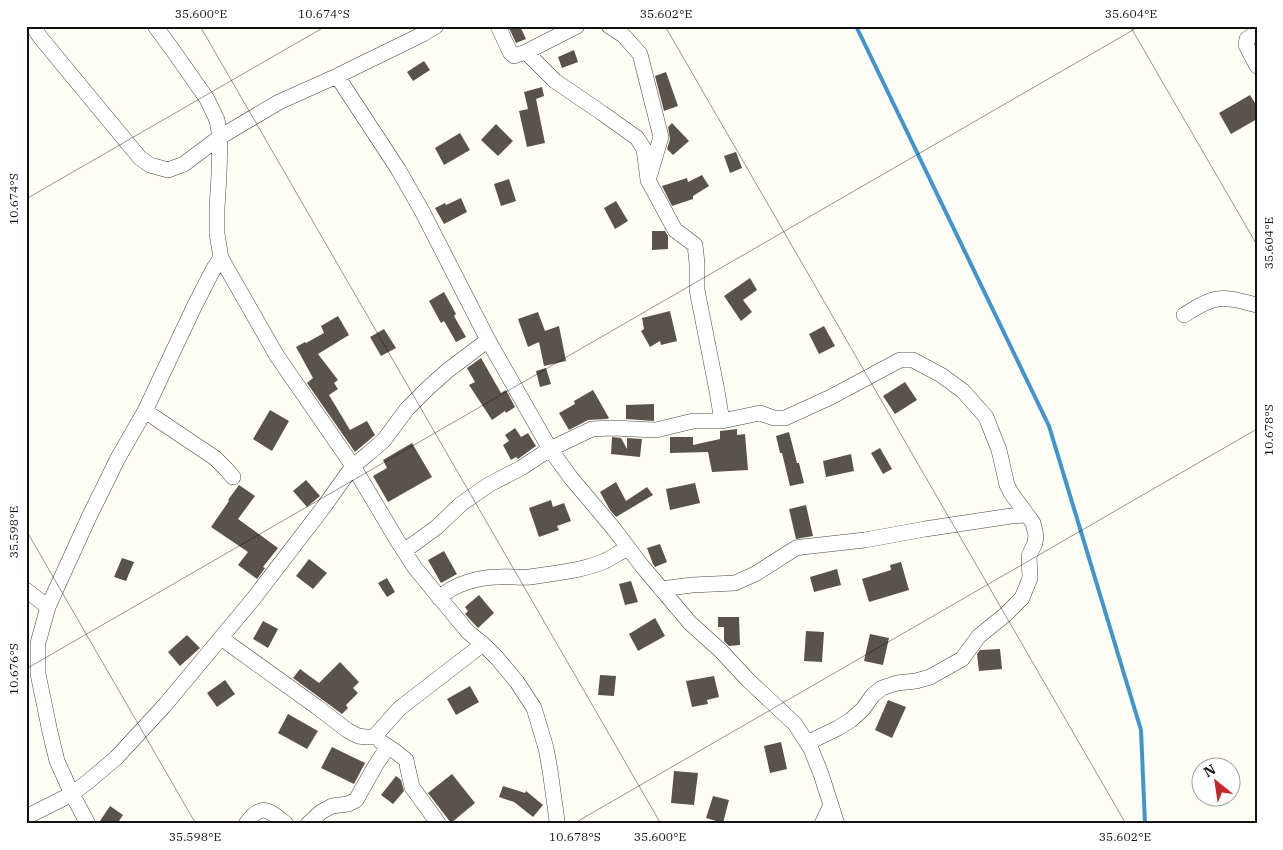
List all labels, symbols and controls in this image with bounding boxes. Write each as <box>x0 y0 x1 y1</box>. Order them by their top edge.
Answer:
text: 35.600°E <box>175 6 227 21</box>
text: 10.674°S <box>298 6 350 21</box>
text: 35.602°E <box>640 6 692 21</box>
text: 35.604°E <box>1105 6 1157 21</box>
text: 10.674°S <box>6 173 21 225</box>
text: 35.604°E <box>1261 217 1276 269</box>
text: 10.678°S <box>1261 404 1276 456</box>
text: 35.598°E <box>6 506 21 558</box>
text: 10.676°S <box>6 643 21 695</box>
north arrow <box>1190 758 1240 808</box>
text: N <box>1200 760 1219 781</box>
text: 35.598°E <box>169 829 221 844</box>
text: 10.678°S <box>549 829 601 844</box>
text: 35.600°E <box>634 829 686 844</box>
text: 35.602°E <box>1099 829 1151 844</box>

